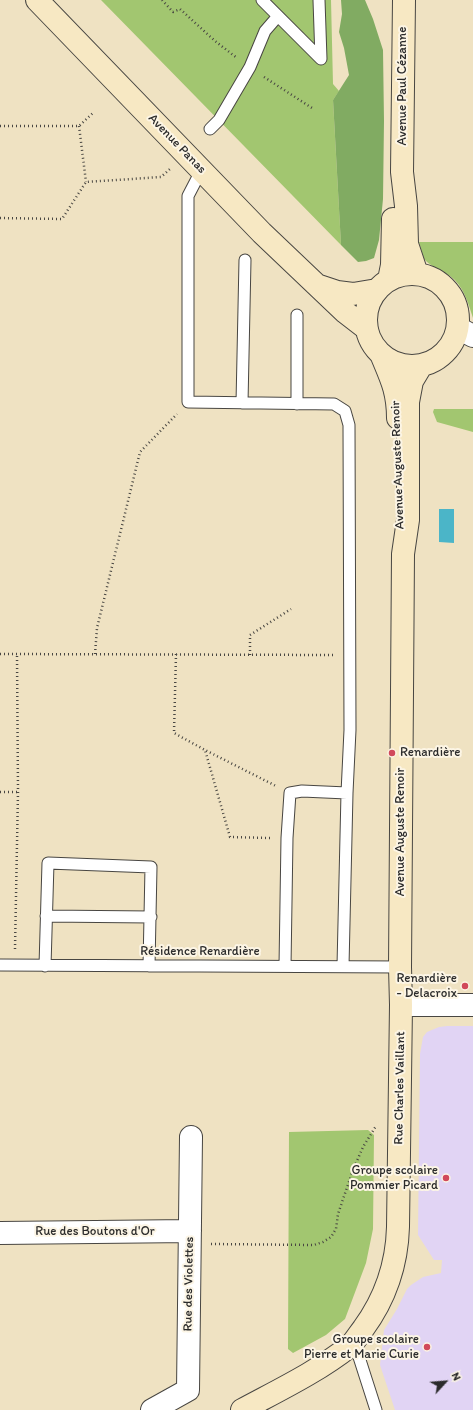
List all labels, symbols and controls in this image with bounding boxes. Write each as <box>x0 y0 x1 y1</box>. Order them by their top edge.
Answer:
street label: Avenue Paul Cézanne <box>395 27 411 145</box>
street label: Avenue Panas <box>145 111 209 177</box>
street label: Avenue Auguste Renoir <box>388 400 408 530</box>
place label: Renardière <box>400 745 461 761</box>
marker: Renardière <box>387 748 397 758</box>
street label: Avenue Auguste Renoir <box>393 768 409 896</box>
street label: Résidence Renardière <box>140 944 260 960</box>
place label: Renardière - Delacroix <box>396 971 457 1002</box>
marker: Renardière - Delacroix <box>460 981 470 991</box>
street label: Rue Charles Vaillant <box>391 1031 409 1145</box>
place label: Groupe scolaire Pommier Picard <box>350 1163 438 1194</box>
marker: Groupe scolaire Pommier Picard <box>441 1173 451 1183</box>
street label: Rue des Boutons d'Or <box>35 1224 155 1240</box>
street label: Rue des Violettes <box>180 1236 198 1332</box>
place label: Groupe scolaire Pierre et Marie Curie <box>304 1332 419 1363</box>
marker: Groupe scolaire Pierre et Marie Curie <box>422 1342 432 1352</box>
north arrow <box>425 1362 465 1402</box>
text: N <box>449 1370 464 1383</box>

